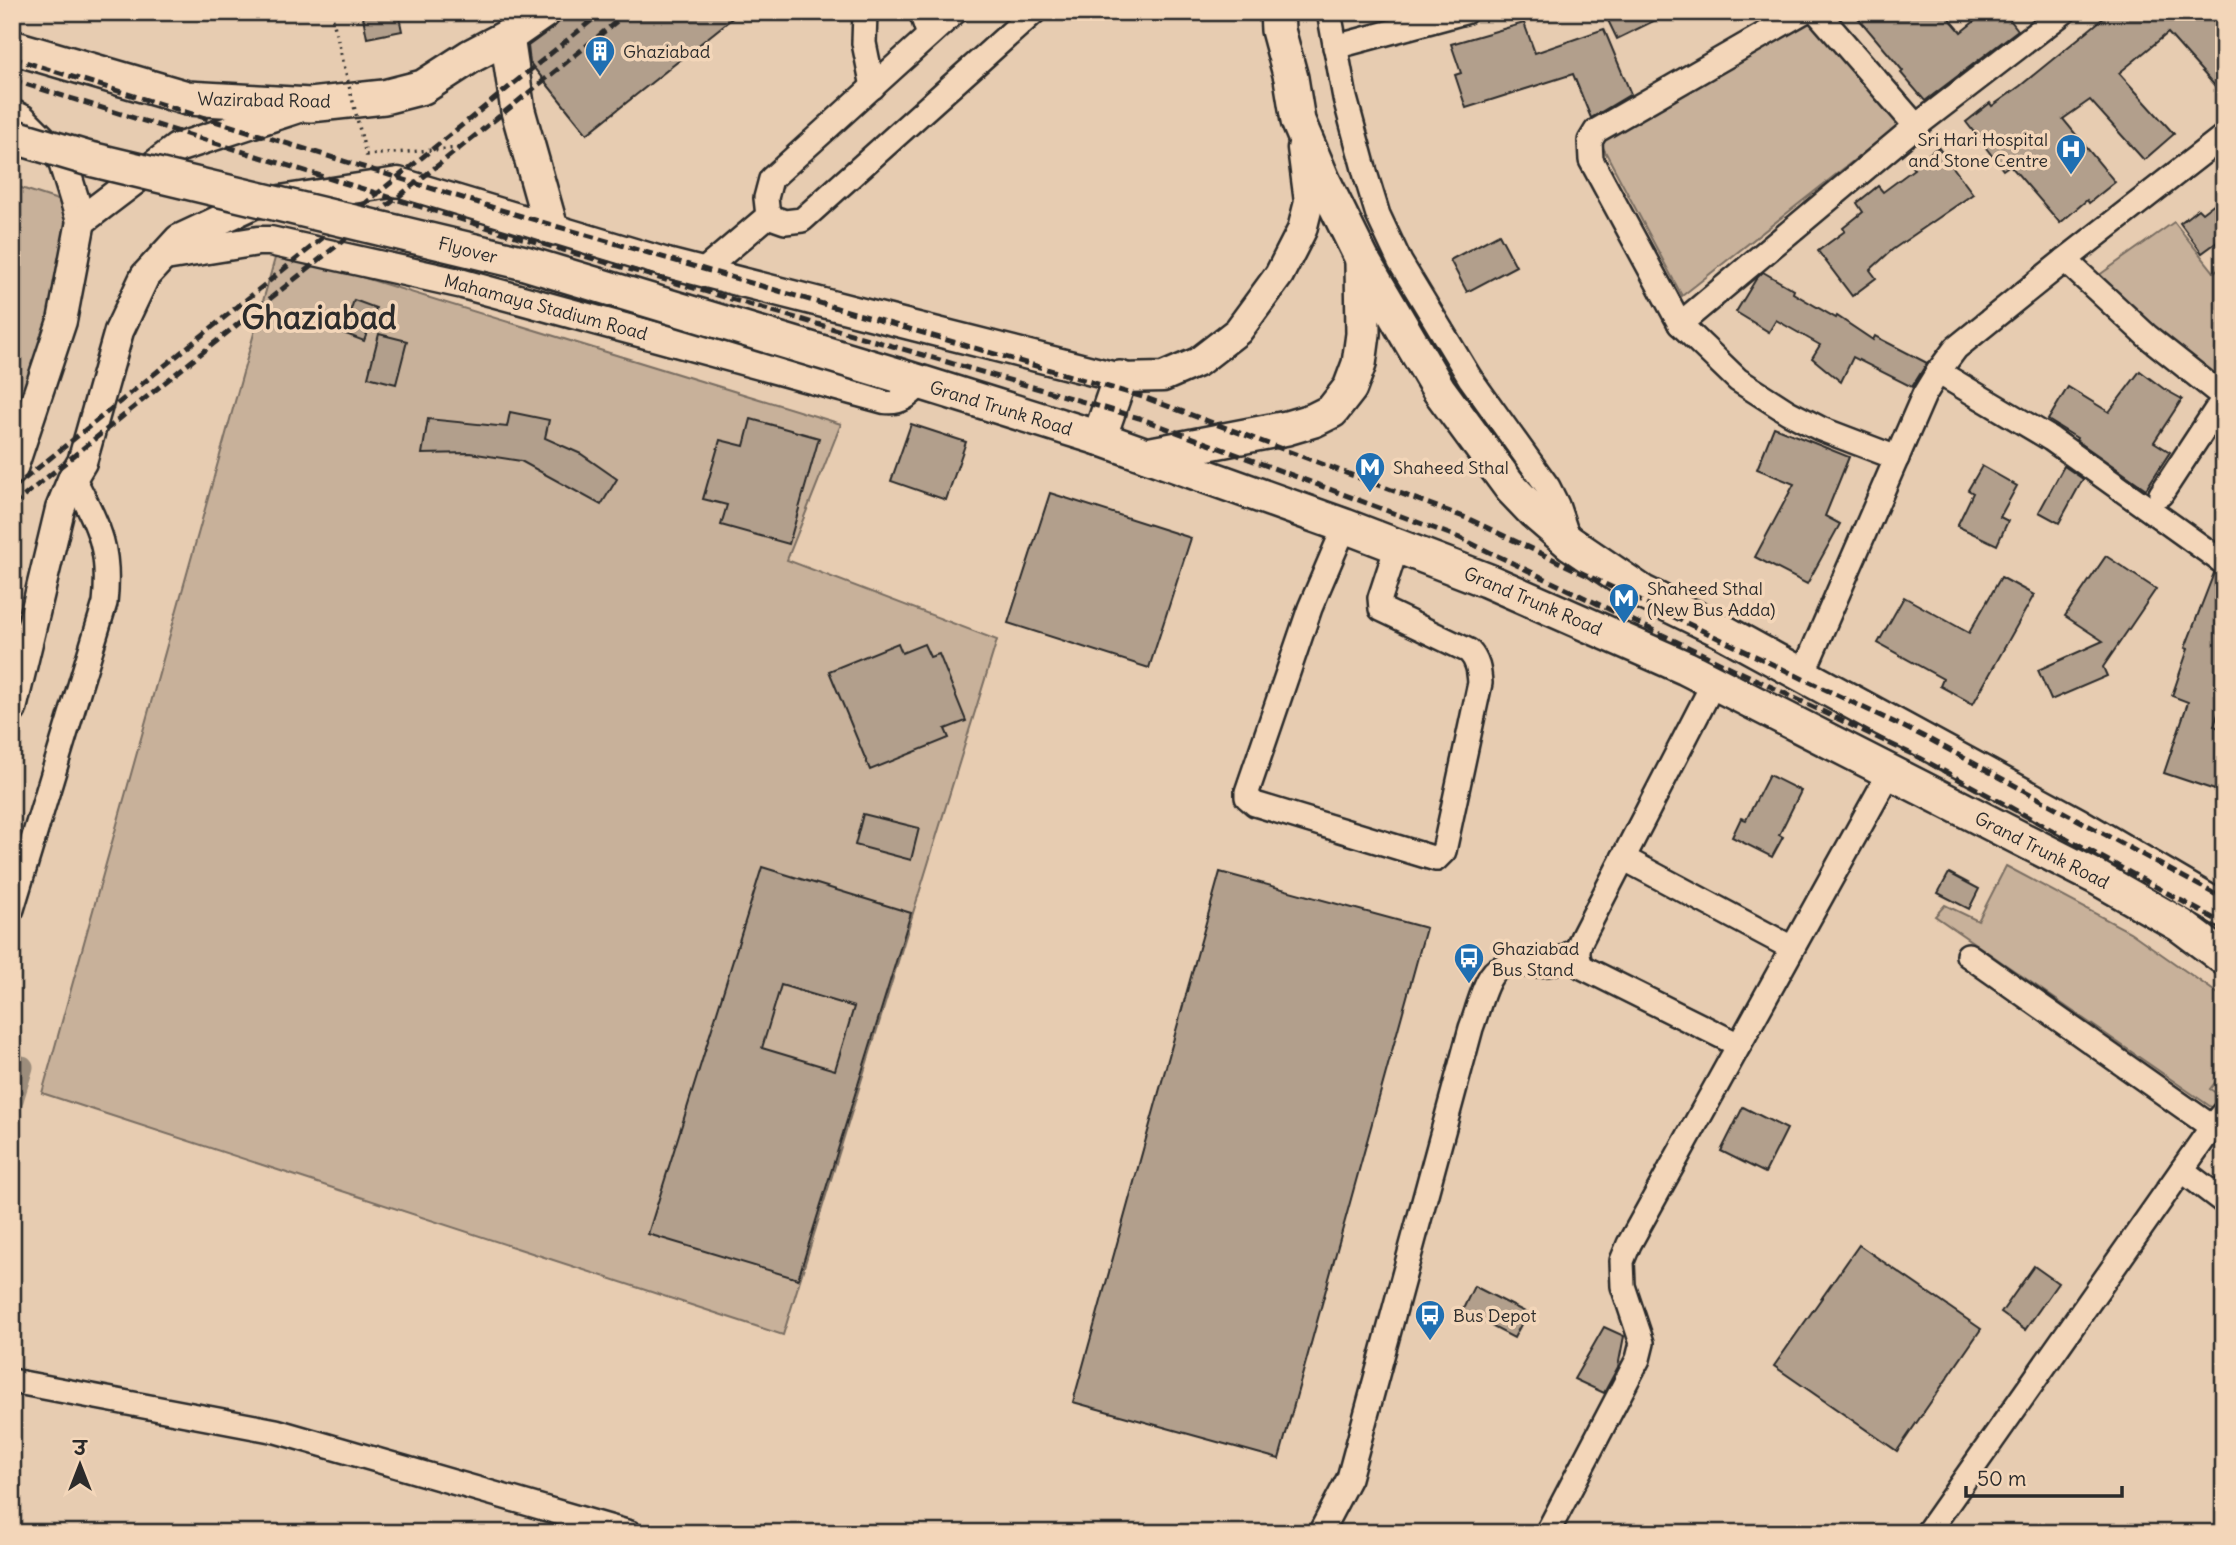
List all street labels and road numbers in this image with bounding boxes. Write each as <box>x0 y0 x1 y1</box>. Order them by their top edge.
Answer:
street label: Wazirabad Road <box>197 87 331 113</box>
street label: Flyover <box>436 232 501 269</box>
street label: Mahamaya Stadium Road <box>442 269 651 345</box>
street label: Grand Trunk Road <box>927 375 1075 441</box>
street label: Grand Trunk Road <box>1460 562 1606 641</box>
street label: Grand Trunk Road <box>1971 806 2113 894</box>

